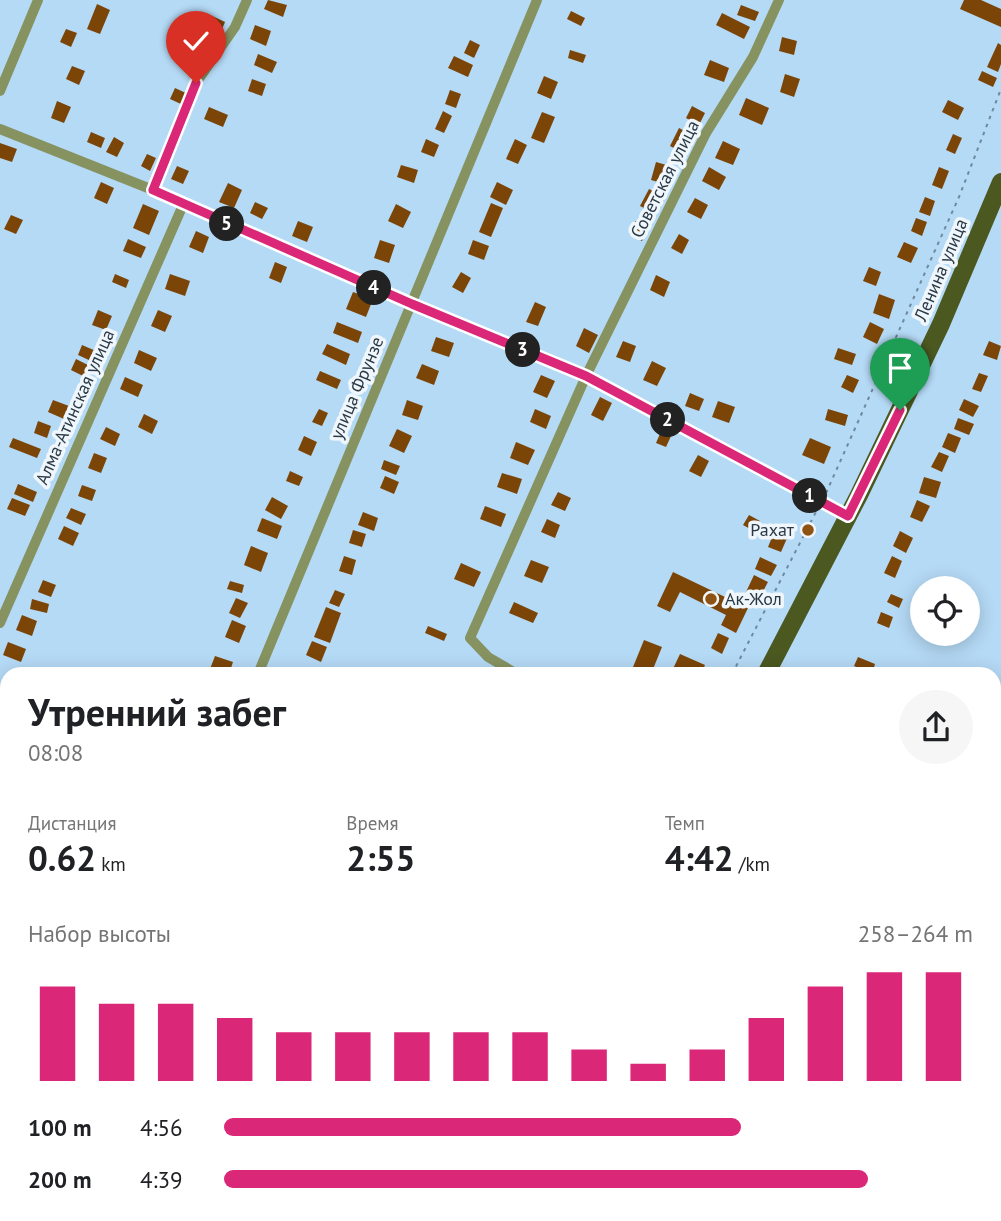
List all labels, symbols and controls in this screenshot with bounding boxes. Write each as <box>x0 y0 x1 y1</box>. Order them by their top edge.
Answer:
pin <box>166 11 226 83</box>
icon: check <box>177 22 215 60</box>
street label: Советская улица <box>625 116 704 242</box>
pin: 5 <box>210 206 244 242</box>
text: 5 <box>221 211 232 235</box>
street label: Ленина улица <box>908 215 972 325</box>
pin: 4 <box>356 270 392 306</box>
text: 4 <box>368 275 379 299</box>
street label: Алма-Атинская улица <box>30 326 119 488</box>
pin: 3 <box>505 332 540 368</box>
street label: улица Фрунзе <box>325 333 388 443</box>
text: 3 <box>517 337 528 361</box>
pin <box>870 338 930 410</box>
icon: arrive <box>881 349 919 387</box>
pin: 2 <box>650 402 686 438</box>
text: 2 <box>662 407 673 431</box>
pin: 1 <box>792 478 828 514</box>
text: 1 <box>804 483 815 507</box>
place label: Рахат <box>750 518 795 541</box>
marker: Рахат <box>800 522 816 538</box>
map controls <box>910 576 980 646</box>
button: locate <box>910 576 980 646</box>
place label: Ак-Жол <box>725 587 782 610</box>
marker: Ак-Жол <box>703 591 719 607</box>
text: Утренний забег <box>28 687 286 736</box>
button: share <box>899 690 973 764</box>
text: 08:08 <box>28 738 83 767</box>
text: Дистанция <box>28 811 116 835</box>
text: Время <box>346 811 399 835</box>
text: Темп <box>665 811 705 835</box>
text: 0.62 <box>28 835 96 881</box>
text: 2:55 <box>346 835 415 881</box>
text: 4:42 <box>665 835 734 881</box>
text: km <box>96 852 126 876</box>
text: /km <box>734 852 770 876</box>
text: Набор высоты <box>28 919 171 948</box>
text: 258–264 m <box>858 919 973 948</box>
text: 100 m <box>28 1113 91 1142</box>
text: 4:56 <box>140 1113 183 1142</box>
text: 200 m <box>28 1165 91 1194</box>
text: 4:39 <box>140 1165 183 1194</box>

